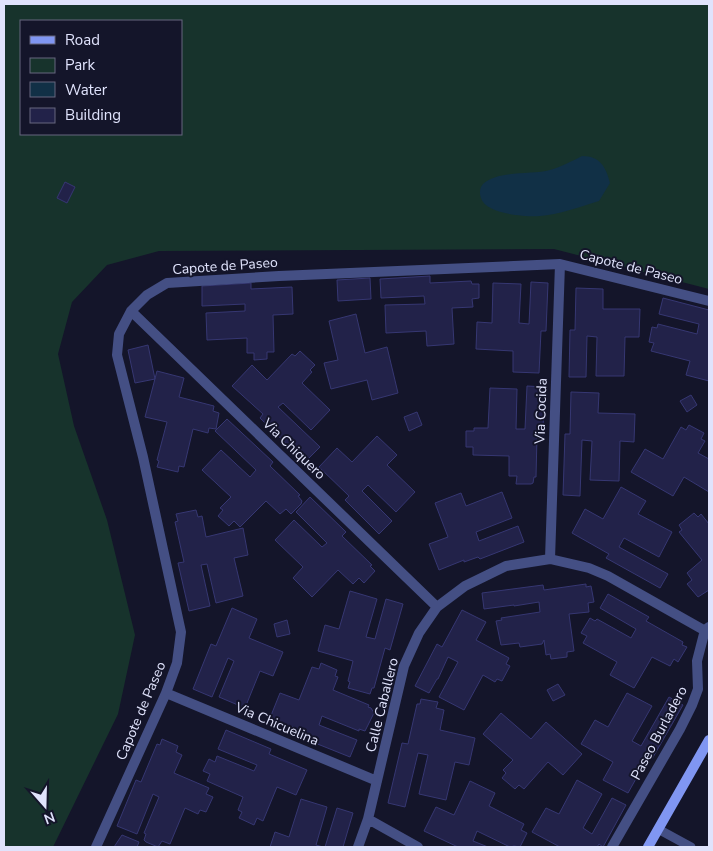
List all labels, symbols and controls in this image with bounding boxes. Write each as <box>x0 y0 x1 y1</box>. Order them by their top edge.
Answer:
legend <box>20 20 182 135</box>
text: Road <box>65 30 100 50</box>
text: Park <box>65 55 95 75</box>
text: Water <box>65 80 108 100</box>
text: Building <box>65 105 121 125</box>
street label: Capote de Paseo <box>578 245 685 289</box>
street label: Capote de Paseo <box>172 253 278 279</box>
street label: Via Cocida <box>530 378 552 445</box>
street label: Via Chiquero <box>258 413 330 484</box>
street label: Calle Caballero <box>361 656 403 754</box>
street label: Capote de Paseo <box>112 659 170 763</box>
street label: Paseo Burladero <box>626 683 692 783</box>
street label: Via Chicuelina <box>231 697 322 750</box>
north arrow <box>20 781 70 831</box>
text: N <box>41 807 57 828</box>

